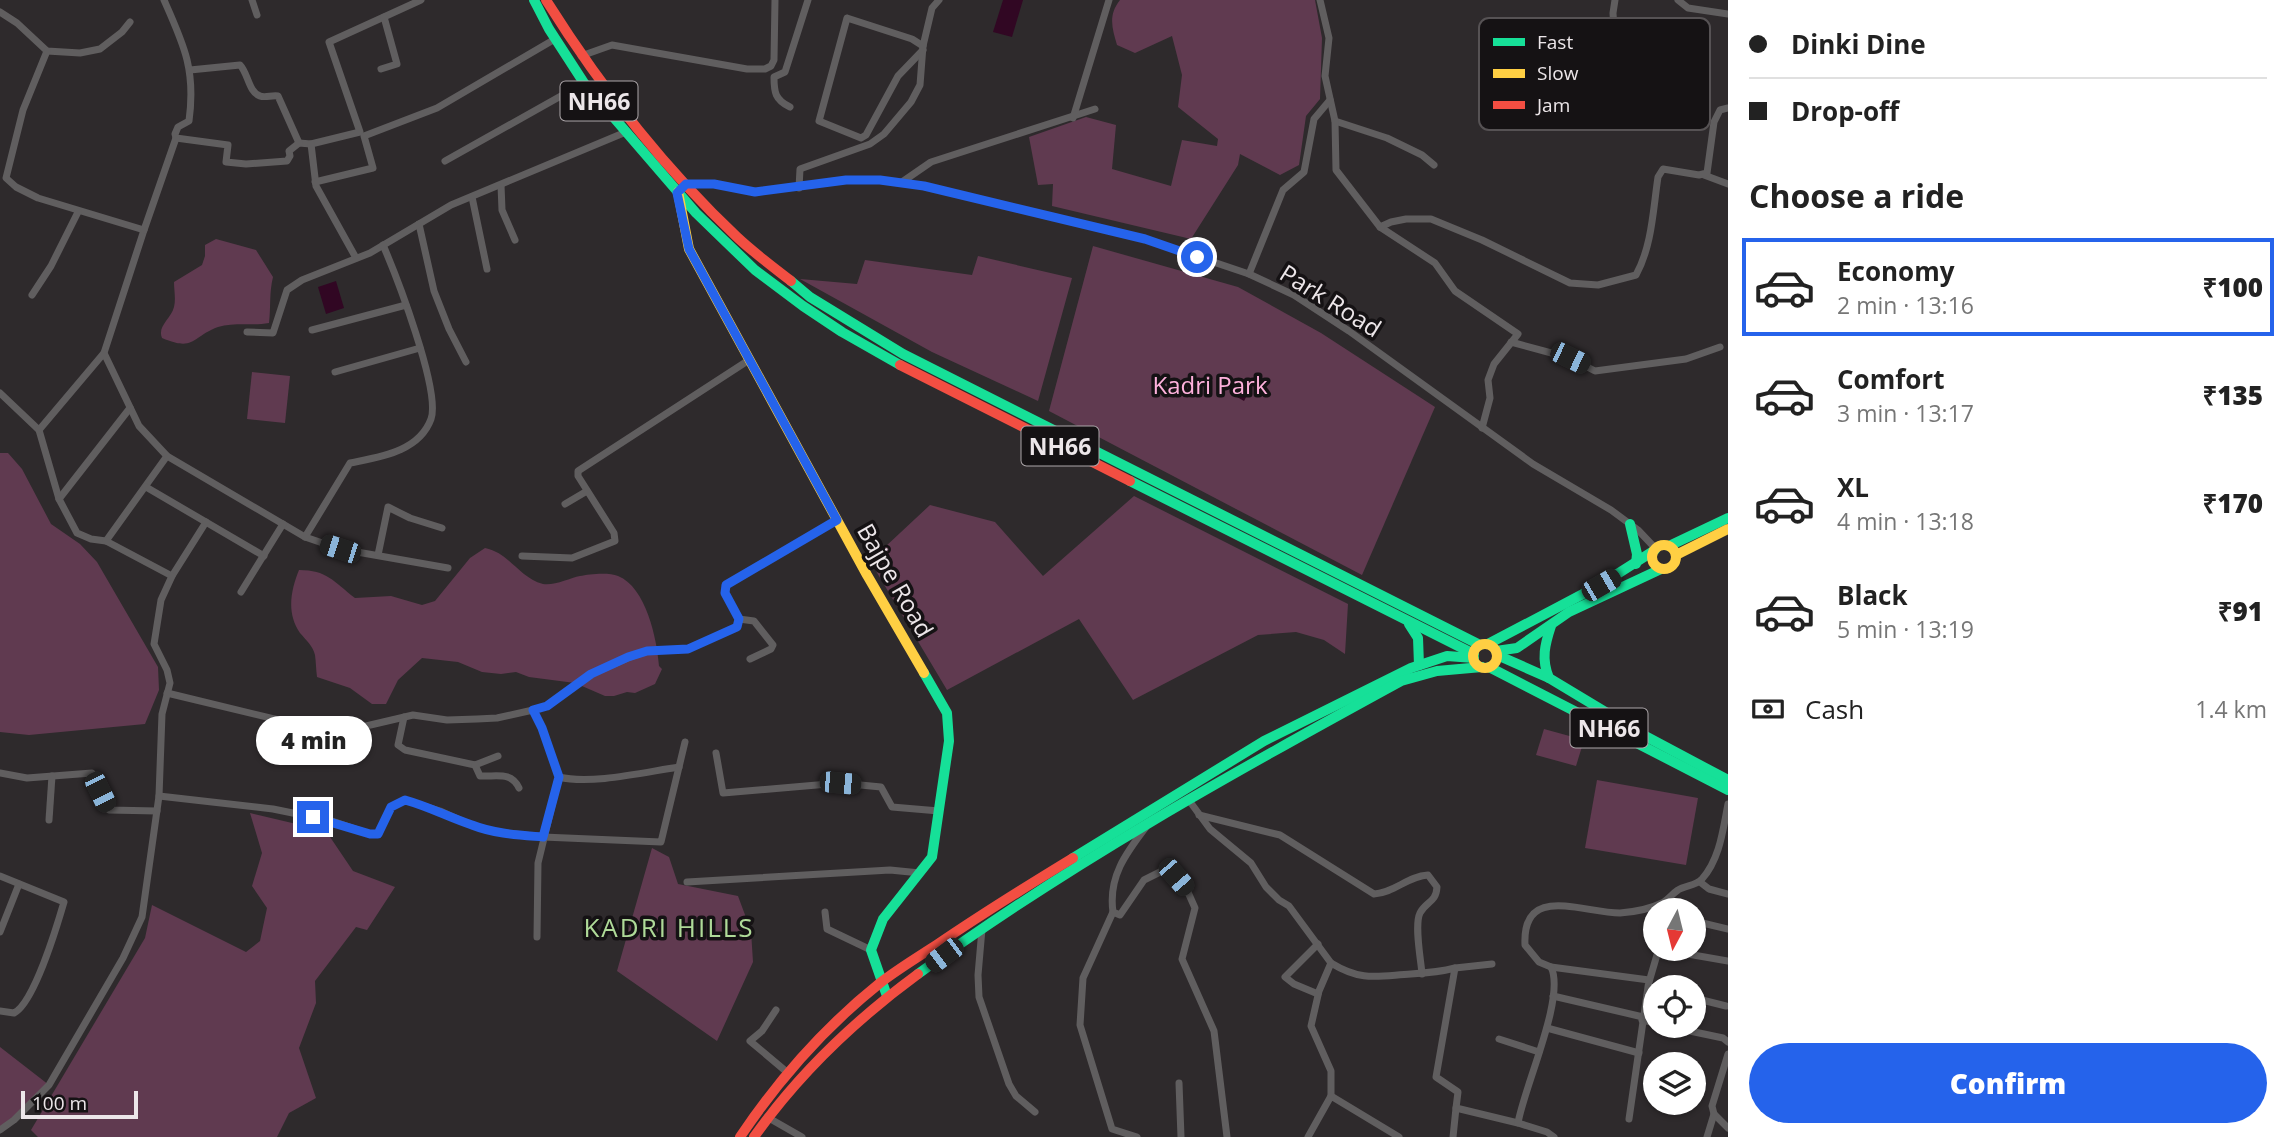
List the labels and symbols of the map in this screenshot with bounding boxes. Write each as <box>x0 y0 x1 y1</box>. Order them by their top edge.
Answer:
legend <box>1479 18 1710 130</box>
text: Fast <box>1537 29 1573 55</box>
text: Slow <box>1537 60 1579 86</box>
road number: NH66 <box>560 82 638 120</box>
text: Jam <box>1535 92 1570 118</box>
route start <box>1181 241 1213 273</box>
street label: Park Road <box>1274 256 1388 344</box>
car <box>1547 339 1594 377</box>
park label: Kadri Park <box>1152 368 1268 401</box>
road number: NH66 <box>1021 426 1098 466</box>
street label: Bajpe Road <box>850 517 942 643</box>
car <box>317 533 364 565</box>
car <box>1578 565 1625 605</box>
road number: NH66 <box>1570 708 1648 748</box>
callout: 4 min <box>255 716 371 764</box>
car <box>82 769 119 815</box>
car <box>819 771 862 795</box>
route end <box>297 801 329 833</box>
car <box>1155 854 1198 900</box>
north arrow <box>1643 898 1706 961</box>
district label: KADRI HILLS <box>583 909 755 945</box>
car <box>921 934 968 976</box>
scale bar <box>21 1088 138 1120</box>

